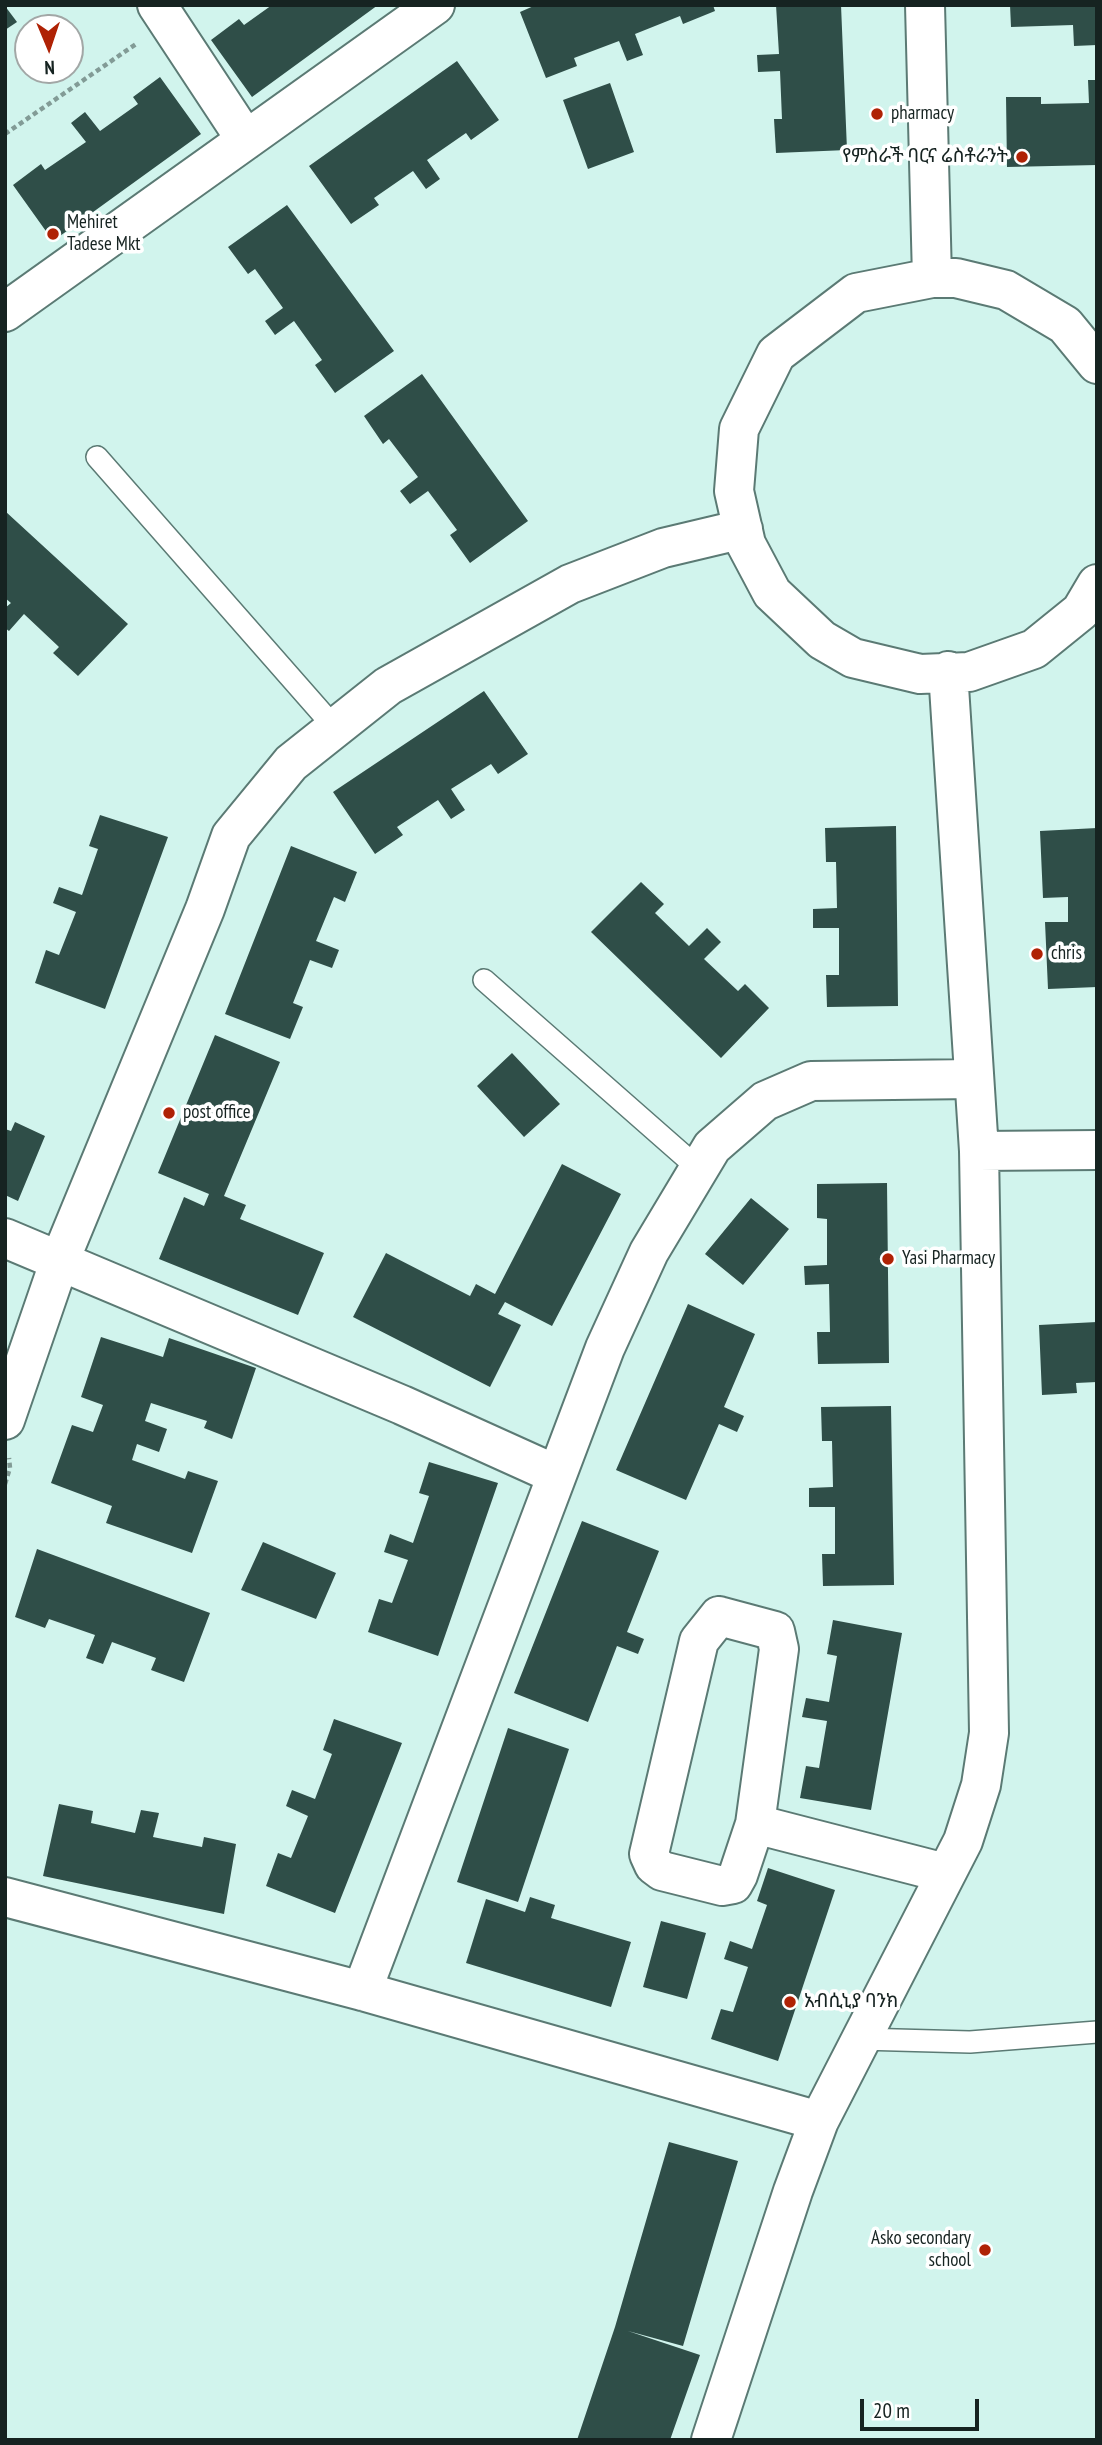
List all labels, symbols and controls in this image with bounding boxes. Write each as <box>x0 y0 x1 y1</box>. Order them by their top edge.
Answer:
north arrow <box>14 14 84 84</box>
text: N <box>44 56 55 80</box>
place label: pharmacy <box>891 103 954 125</box>
marker: pharmacy <box>869 106 885 122</box>
place label: የምስራች ባርና ሬስቶራንት <box>842 146 1008 168</box>
marker: የምስራች ባርና ሬስቶራንት <box>1014 149 1030 165</box>
place label: Mehiret Tadese Mkt <box>67 212 141 256</box>
marker: Mehiret Tadese Mkt <box>45 226 61 242</box>
place label: chris <box>1051 943 1082 965</box>
marker: chris <box>1029 946 1045 962</box>
place label: post office <box>183 1102 251 1124</box>
marker: post office <box>161 1105 177 1121</box>
place label: Yasi Pharmacy <box>902 1248 995 1270</box>
marker: Yasi Pharmacy <box>880 1251 896 1267</box>
place label: አብሲኒያ ባንክ <box>804 1991 898 2013</box>
marker: አብሲኒያ ባንክ <box>782 1994 798 2010</box>
place label: Asko secondary school <box>871 2228 971 2272</box>
marker: Asko secondary school <box>977 2242 993 2258</box>
scale bar <box>864 2386 983 2430</box>
text: 20 m <box>873 2397 910 2424</box>

